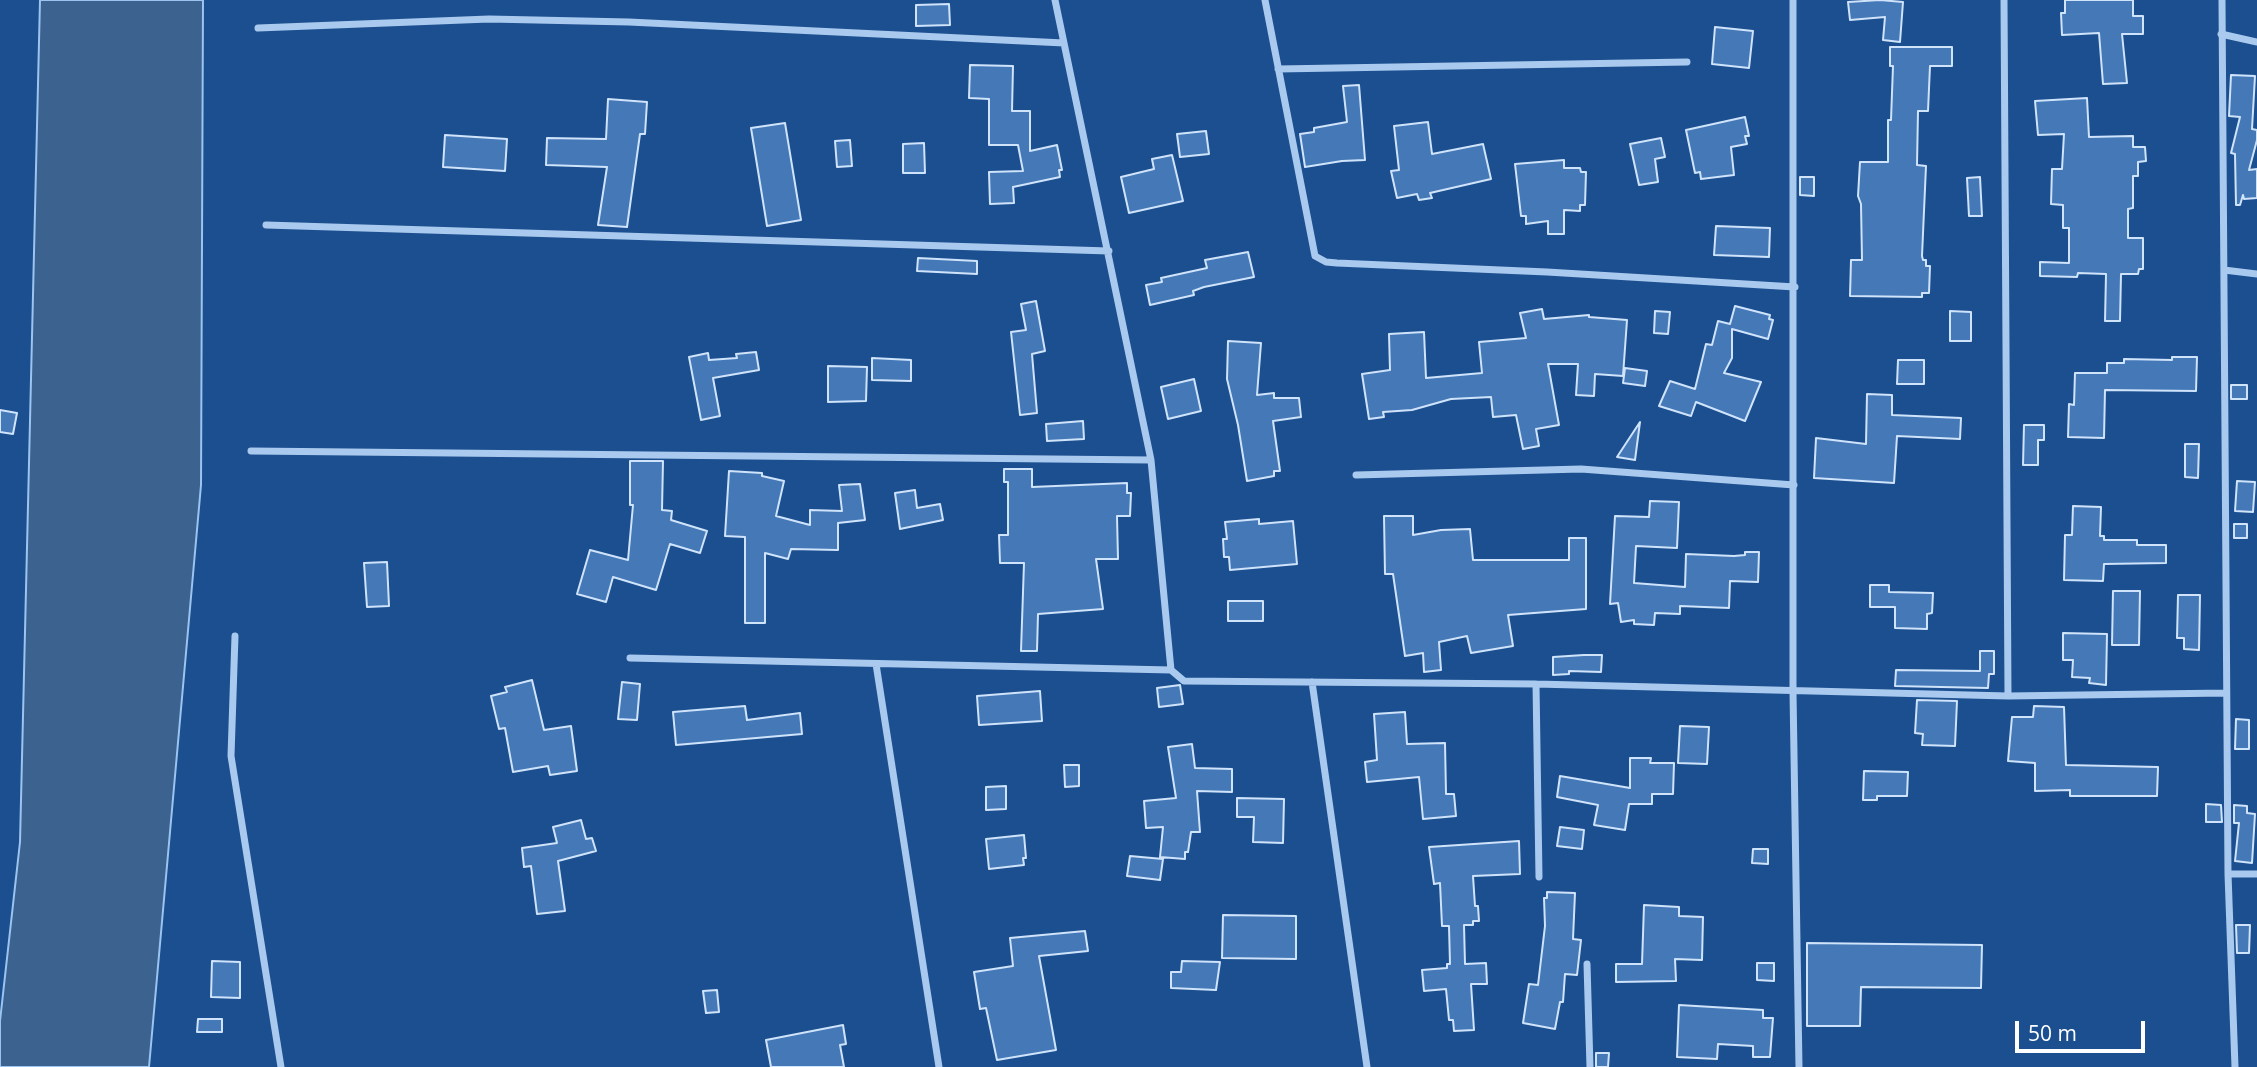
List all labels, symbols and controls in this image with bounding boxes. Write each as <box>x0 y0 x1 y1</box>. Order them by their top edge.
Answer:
scale bar <box>2019 1007 2148 1052</box>
text: 50 m <box>2028 1019 2077 1047</box>

